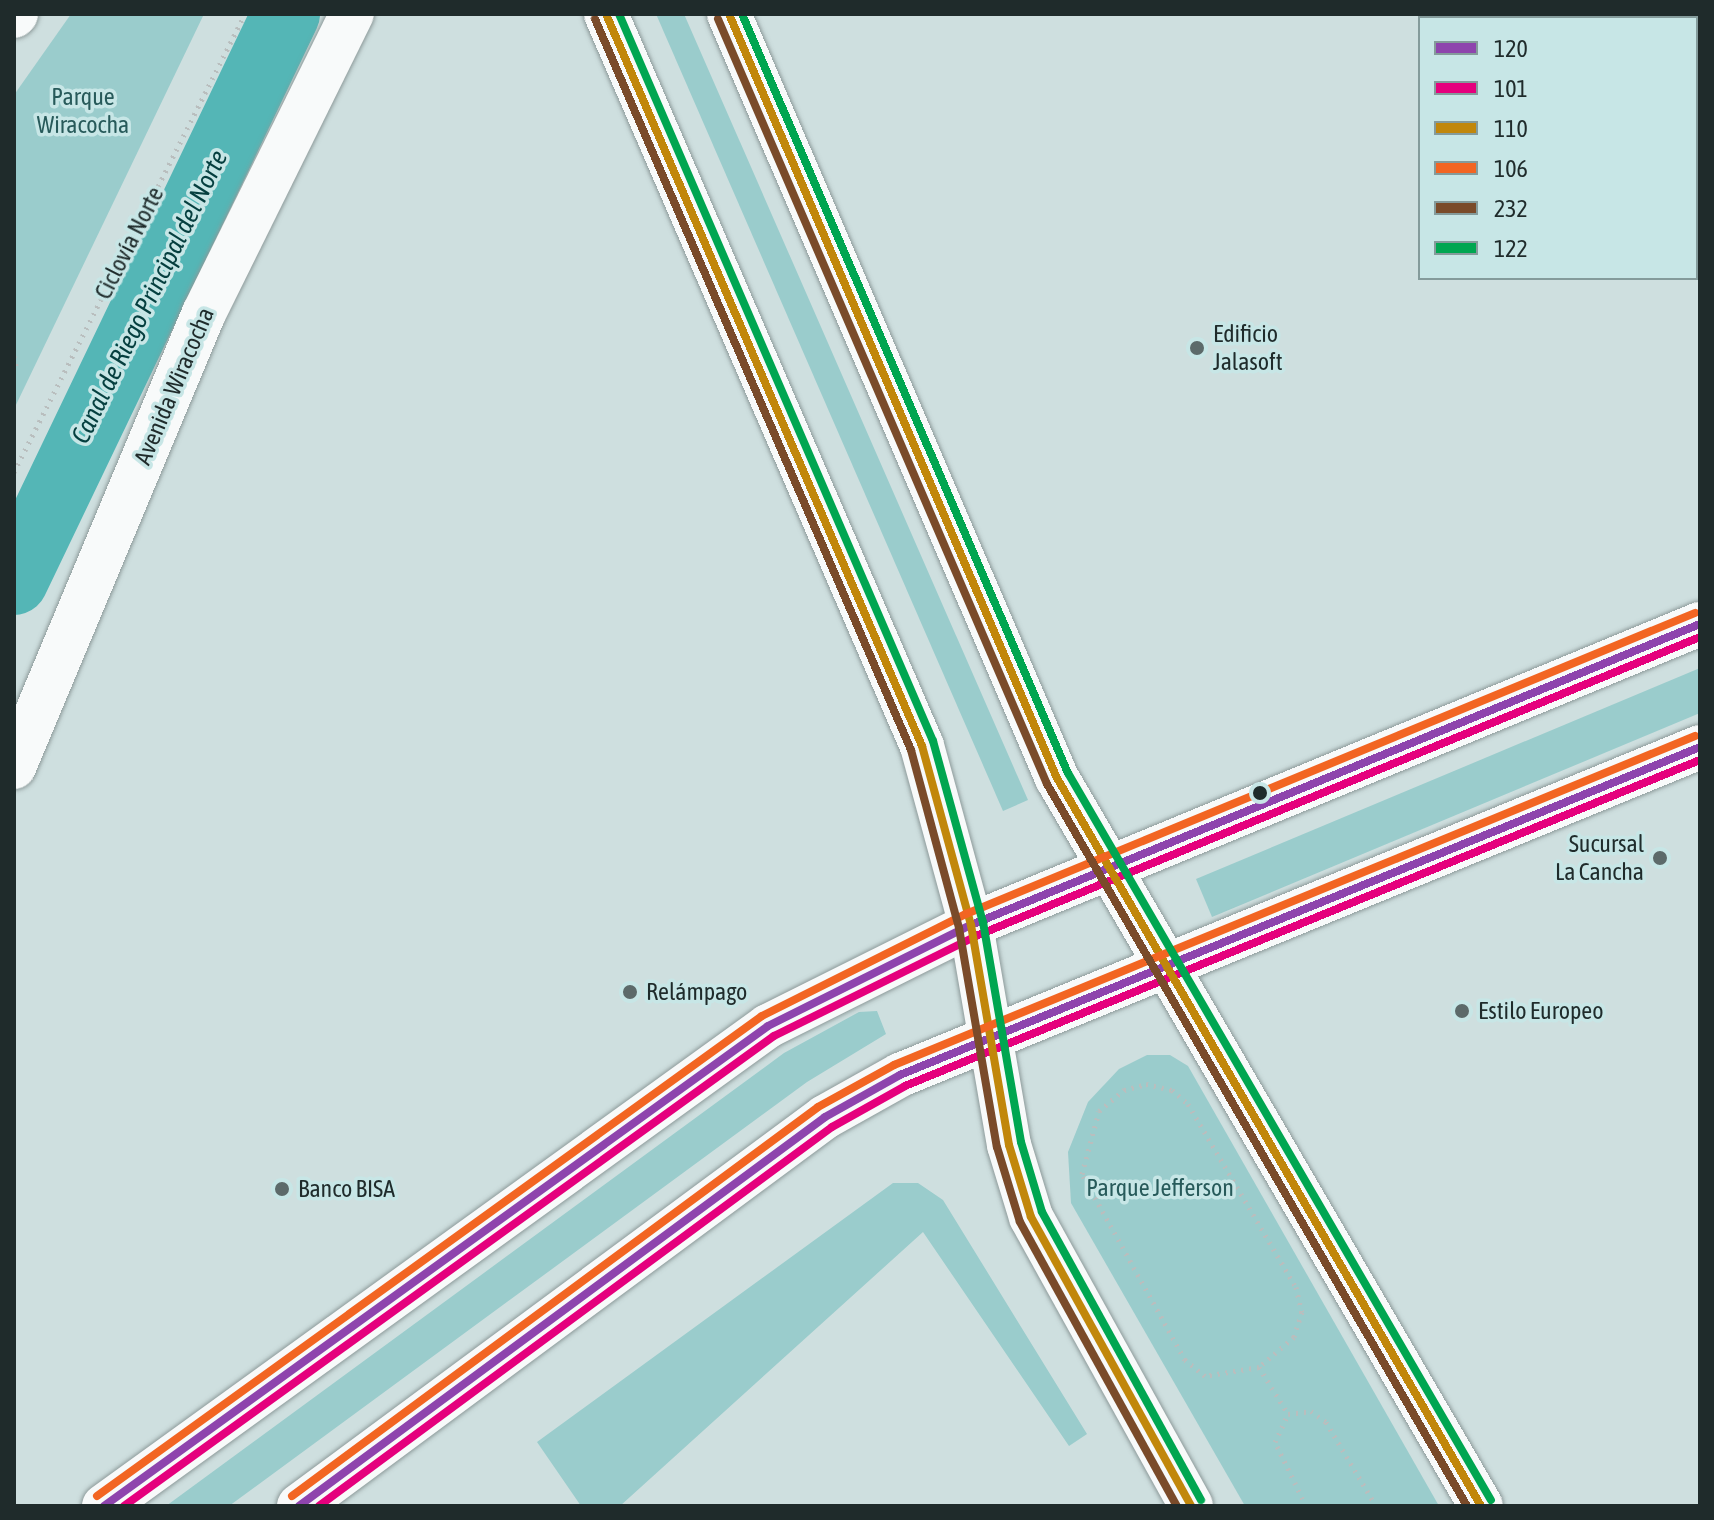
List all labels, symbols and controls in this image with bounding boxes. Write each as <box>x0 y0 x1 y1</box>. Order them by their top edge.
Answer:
legend <box>1418 16 1698 280</box>
text: 120 <box>1494 35 1528 62</box>
text: 101 <box>1494 75 1528 102</box>
park label: Parque Wiracocha <box>37 83 129 139</box>
text: 110 <box>1494 115 1528 142</box>
water label: Canal de Riego Principal del Norte <box>65 145 235 449</box>
text: 106 <box>1494 155 1528 182</box>
street label: Ciclovía Norte <box>88 182 170 304</box>
text: 232 <box>1494 195 1528 222</box>
text: 122 <box>1494 235 1528 262</box>
street label: Avenida Wiracocha <box>128 303 220 469</box>
place label: Edificio Jalasoft <box>1213 320 1283 376</box>
marker: Edificio Jalasoft <box>1188 339 1206 357</box>
unlabelled marker <box>1252 785 1268 801</box>
place label: Sucursal La Cancha <box>1555 830 1644 886</box>
marker: Sucursal La Cancha <box>1651 849 1669 867</box>
place label: Relámpago <box>646 978 747 1006</box>
marker: Relámpago <box>621 983 639 1001</box>
place label: Estilo Europeo <box>1478 997 1603 1025</box>
marker: Estilo Europeo <box>1453 1002 1471 1020</box>
park label: Parque Jefferson <box>1086 1174 1234 1202</box>
place label: Banco BISA <box>298 1175 395 1203</box>
marker: Banco BISA <box>273 1180 291 1198</box>

